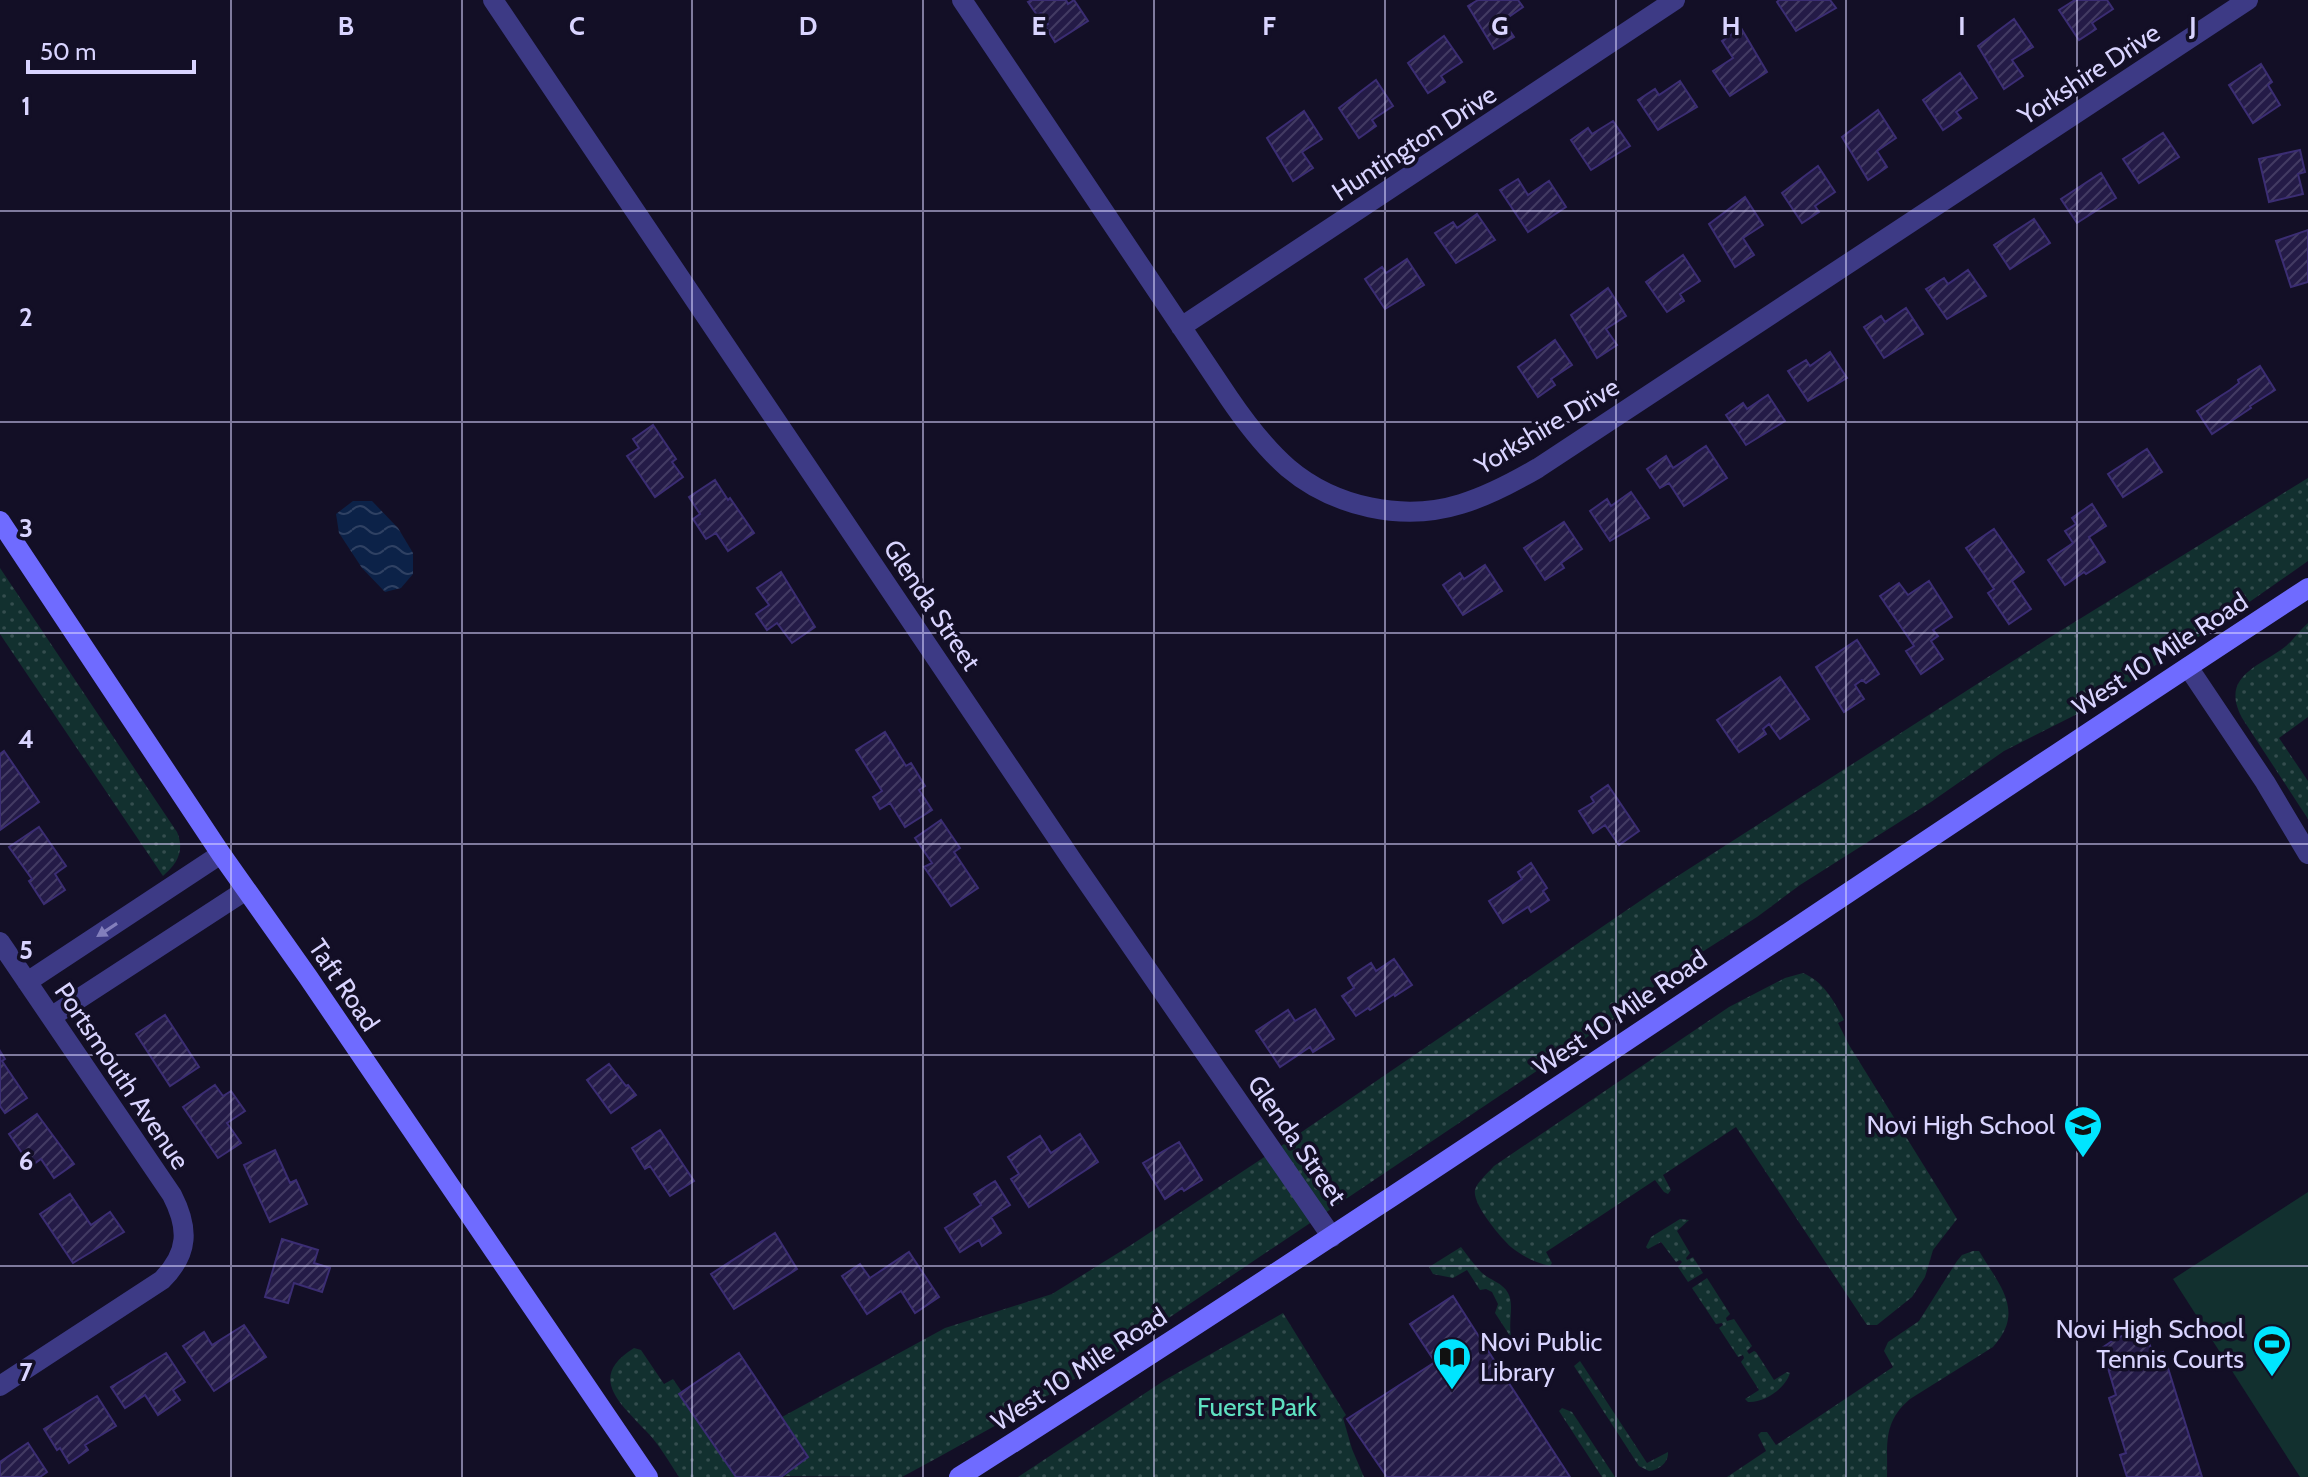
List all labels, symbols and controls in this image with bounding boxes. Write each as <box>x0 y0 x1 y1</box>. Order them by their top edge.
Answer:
text: B <box>338 10 354 42</box>
text: C <box>569 10 585 42</box>
text: D <box>799 10 817 42</box>
text: E <box>1032 10 1046 42</box>
text: F <box>1262 10 1276 42</box>
text: G <box>1491 10 1509 42</box>
text: H <box>1722 10 1740 42</box>
text: I <box>1958 10 1966 42</box>
text: J <box>2188 10 2197 42</box>
street label: Yorkshire Drive <box>2011 16 2166 132</box>
scale bar <box>28 24 194 74</box>
text: 50 m <box>40 37 96 66</box>
street label: Huntington Drive <box>1326 78 1502 208</box>
text: 1 <box>21 90 31 122</box>
text: 2 <box>19 301 33 333</box>
street label: Yorkshire Drive <box>1468 370 1625 482</box>
text: 3 <box>19 512 33 544</box>
street label: Glenda Street <box>877 534 988 677</box>
street label: West 10 Mile Road <box>2066 585 2254 723</box>
text: 4 <box>18 723 34 755</box>
one-way arrow <box>96 922 118 936</box>
street label: Taft Road <box>302 933 386 1037</box>
text: 5 <box>19 934 33 966</box>
street label: West 10 Mile Road <box>1527 943 1713 1083</box>
street label: Portsmouth Avenue <box>48 976 196 1176</box>
street label: Glenda Street <box>1241 1069 1353 1211</box>
school or university icon: Novi High School <box>2062 1104 2104 1159</box>
place label: Novi High School <box>1866 1109 2055 1141</box>
text: 6 <box>19 1145 33 1177</box>
street label: West 10 Mile Road <box>985 1300 1173 1438</box>
place label: Novi High School Tennis Courts <box>2055 1313 2244 1375</box>
sports icon: Novi High School Tennis Courts <box>2251 1323 2293 1378</box>
place label: Novi Public Library <box>1480 1326 1603 1388</box>
library icon: Novi Public Library <box>1431 1336 1473 1391</box>
text: 7 <box>19 1356 33 1388</box>
park label: Fuerst Park <box>1197 1391 1317 1423</box>

